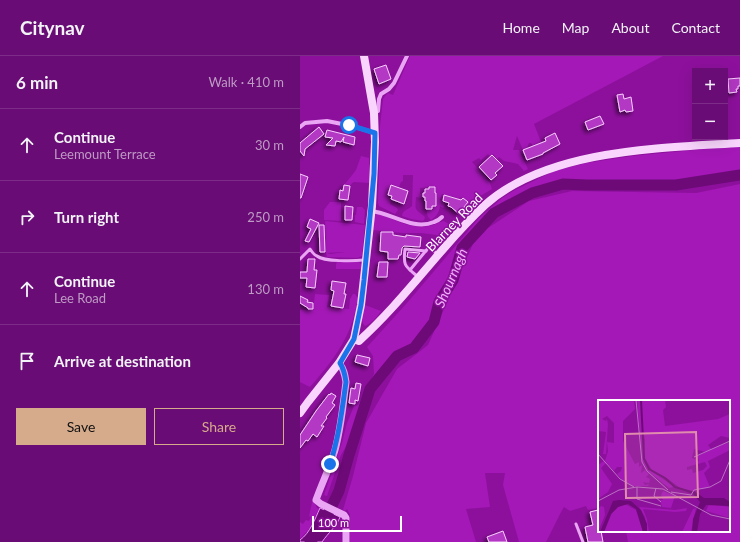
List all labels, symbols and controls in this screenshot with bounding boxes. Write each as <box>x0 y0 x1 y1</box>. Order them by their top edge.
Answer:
text: Citynav <box>20 16 85 39</box>
text: Home <box>502 19 540 36</box>
text: Map <box>562 19 589 36</box>
text: About <box>611 19 649 36</box>
text: Contact <box>671 19 720 36</box>
map controls <box>692 68 728 140</box>
button: + <box>692 68 728 104</box>
text: 6 min <box>16 72 58 93</box>
text: Walk · 410 m <box>208 74 284 90</box>
button: − <box>692 104 728 140</box>
route start <box>340 116 358 134</box>
text: Continue <box>54 128 115 146</box>
icon: ahead <box>16 134 38 156</box>
text: 30 m <box>255 137 284 153</box>
text: Leemount Terrace <box>54 146 156 162</box>
street label: Blarney Road <box>422 189 486 255</box>
icon: right <box>16 206 38 228</box>
text: Turn right <box>54 208 119 226</box>
text: 250 m <box>247 209 284 225</box>
water label: Shournagh <box>430 246 471 310</box>
text: Continue <box>54 272 115 290</box>
icon: ahead <box>16 278 38 300</box>
text: 130 m <box>247 281 284 297</box>
text: Lee Road <box>54 290 106 306</box>
icon: arrive <box>16 350 38 372</box>
text: Arrive at destination <box>54 352 191 370</box>
inset map <box>598 400 730 532</box>
button: Save <box>16 408 146 445</box>
button: Share <box>154 408 284 445</box>
route end <box>321 455 339 473</box>
scale bar <box>312 514 402 533</box>
text: 100 m <box>318 516 349 529</box>

